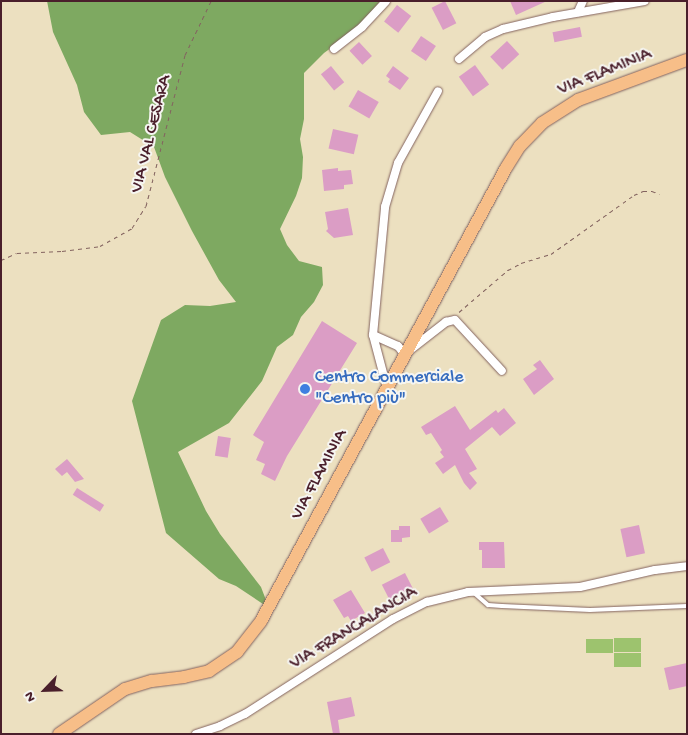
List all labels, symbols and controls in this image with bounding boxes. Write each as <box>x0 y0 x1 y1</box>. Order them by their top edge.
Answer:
street label: VIA FLAMINIA <box>555 44 655 102</box>
street label: VIA VAL CESARA <box>127 73 177 195</box>
place label: Centro Commerciale "Centro più" <box>315 368 464 410</box>
marker: Centro Commerciale "Centro più" <box>299 383 311 395</box>
street label: VIA FLAMINIA <box>287 426 353 524</box>
street label: VIA FRANCALANCIA <box>287 583 421 675</box>
north arrow <box>20 665 70 715</box>
text: N <box>21 689 40 704</box>

